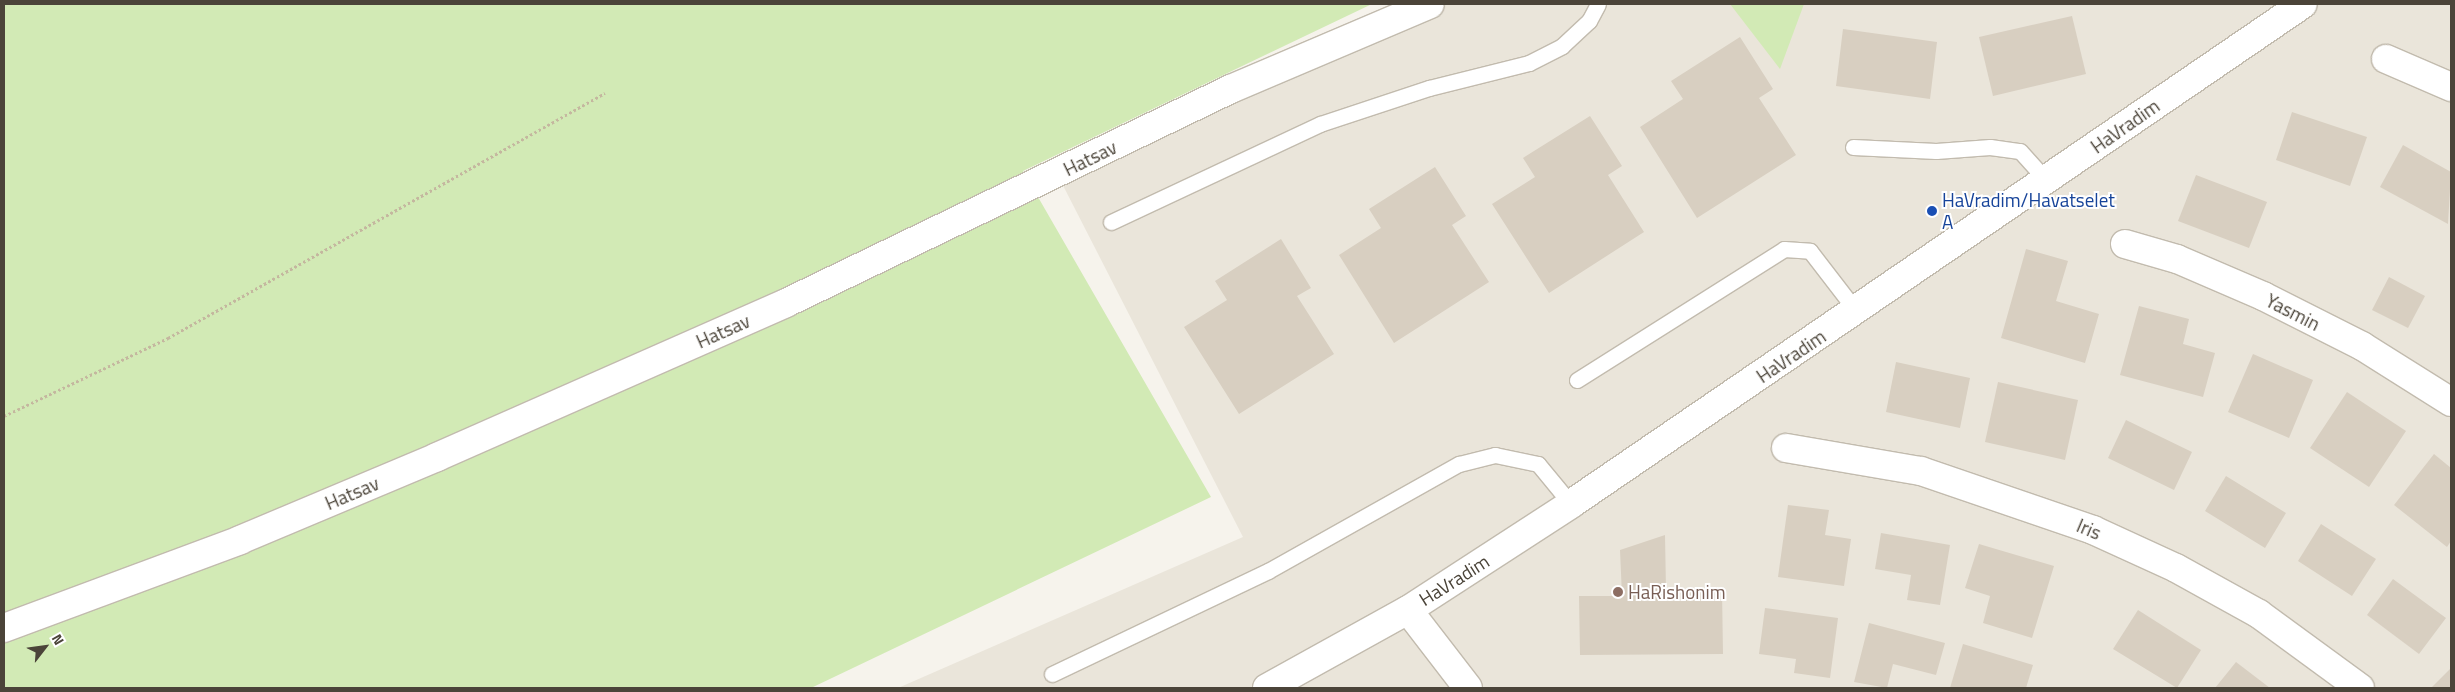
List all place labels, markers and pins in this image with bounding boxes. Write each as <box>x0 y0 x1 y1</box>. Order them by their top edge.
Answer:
place label: HaVradim/Havatselet A <box>1942 189 2115 233</box>
marker: HaVradim/Havatselet A <box>1926 205 1938 217</box>
place label: HaRishonim <box>1628 581 1726 603</box>
marker: HaRishonim <box>1612 586 1624 598</box>

